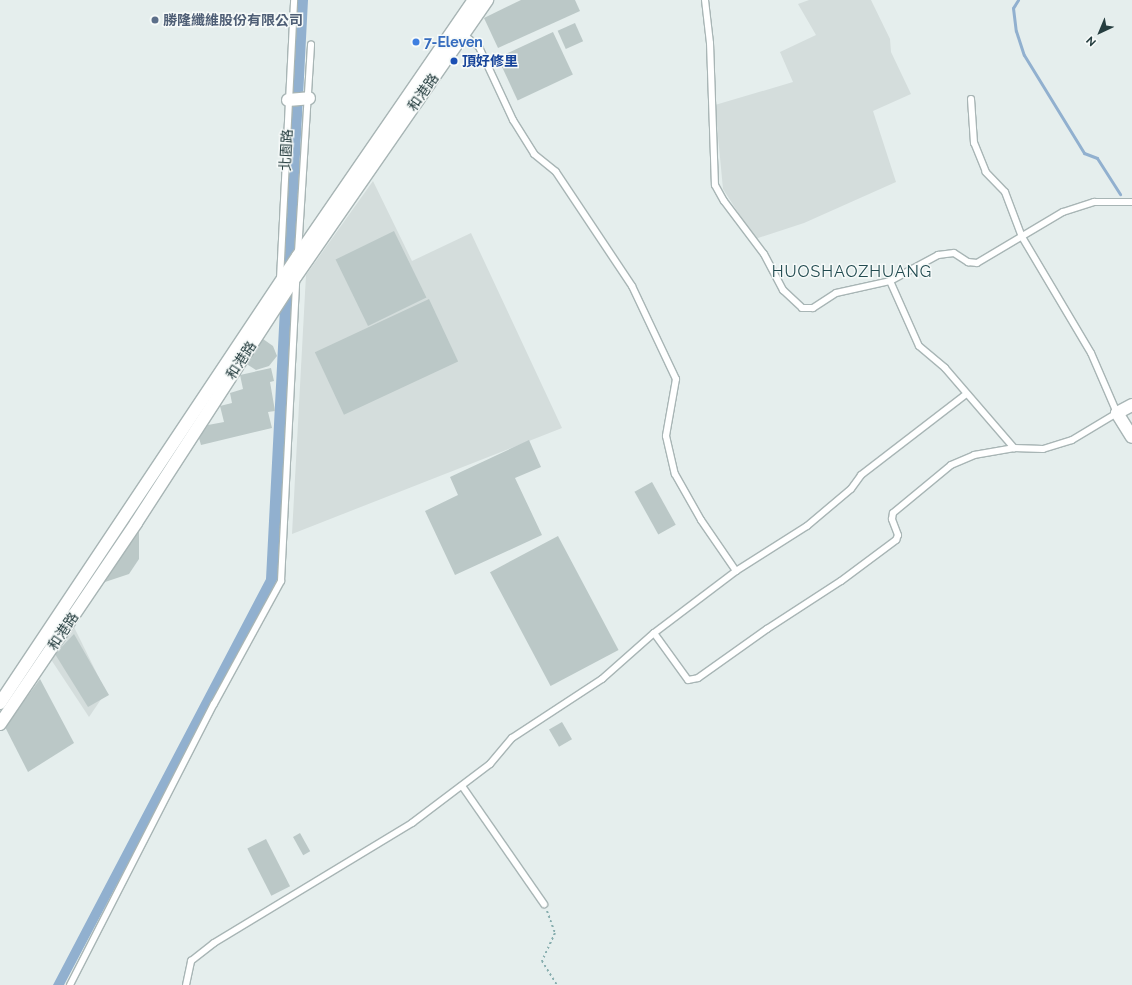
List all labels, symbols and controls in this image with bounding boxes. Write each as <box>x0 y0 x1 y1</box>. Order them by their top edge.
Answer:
place label: 勝隆纖維股份有限公司 <box>163 12 303 28</box>
north arrow <box>1080 12 1120 52</box>
marker: 勝隆纖維股份有限公司 <box>150 15 160 25</box>
text: N <box>1084 33 1099 49</box>
place label: 7-Eleven <box>424 34 483 50</box>
marker: 7-Eleven <box>411 37 421 47</box>
place label: 頂好修里 <box>462 53 518 69</box>
marker: 頂好修里 <box>449 56 459 66</box>
street label: 和港路 <box>404 70 442 114</box>
street label: 北園路 <box>277 129 295 171</box>
district label: HUOSHAOZHUANG <box>772 262 932 282</box>
street label: 和港路 <box>223 338 259 382</box>
street label: 和港路 <box>44 609 82 653</box>

